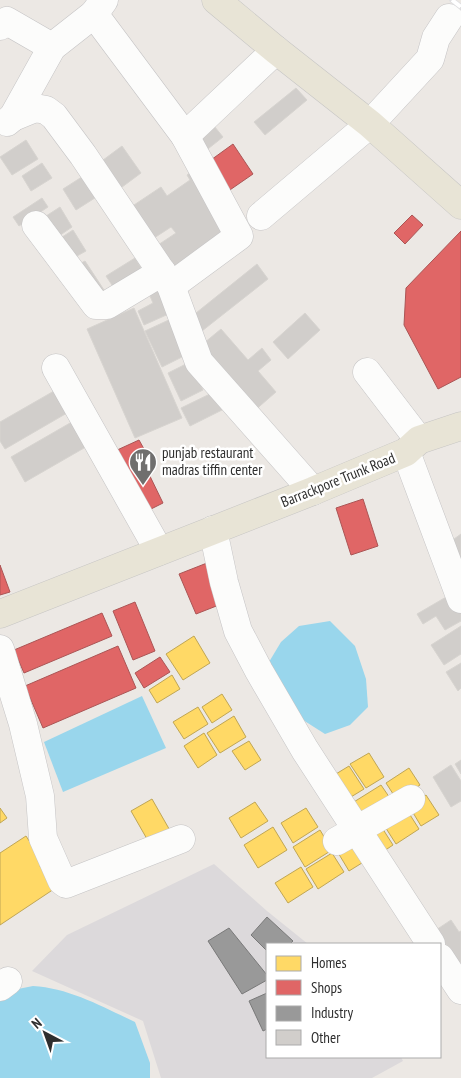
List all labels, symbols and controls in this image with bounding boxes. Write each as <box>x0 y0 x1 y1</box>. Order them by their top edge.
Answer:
place label: punjab restaurant madras tiffin center <box>162 443 263 479</box>
restaurant icon: punjab restaurant madras tiffin center <box>128 447 158 486</box>
street label: Barrackpore Trunk Road <box>278 448 398 511</box>
legend <box>266 943 441 1058</box>
text: Homes <box>311 953 347 972</box>
text: Shops <box>311 978 342 997</box>
text: Industry <box>311 1003 353 1022</box>
north arrow <box>20 1008 70 1058</box>
text: N <box>28 1014 45 1032</box>
text: Other <box>311 1028 341 1047</box>

